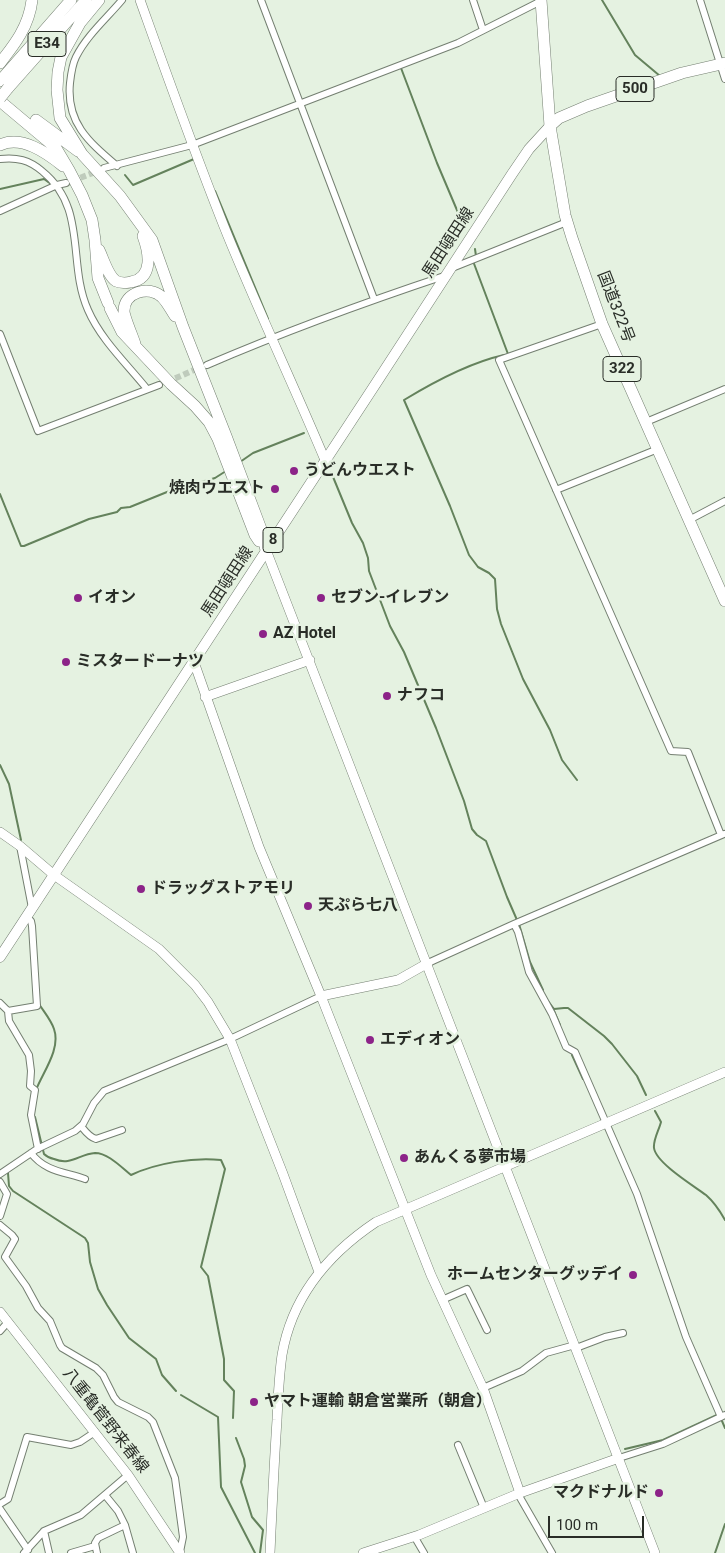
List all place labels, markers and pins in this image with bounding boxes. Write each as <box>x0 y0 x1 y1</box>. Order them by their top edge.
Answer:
place label: うどんウエスト <box>304 461 416 481</box>
marker: うどんウエスト <box>288 465 300 477</box>
place label: 焼肉ウエスト <box>169 479 265 499</box>
marker: 焼肉ウエスト <box>269 483 281 495</box>
place label: イオン <box>88 588 136 608</box>
place label: セブン-イレブン <box>331 588 449 608</box>
marker: イオン <box>72 592 84 604</box>
marker: セブン-イレブン <box>315 592 327 604</box>
place label: AZ Hotel <box>273 624 336 644</box>
marker: AZ Hotel <box>257 628 269 640</box>
place label: ミスタードーナツ <box>76 652 204 672</box>
marker: ミスタードーナツ <box>60 656 72 668</box>
place label: ナフコ <box>397 686 445 706</box>
marker: ナフコ <box>381 690 393 702</box>
place label: ドラッグストアモリ <box>151 879 295 899</box>
marker: ドラッグストアモリ <box>135 883 147 895</box>
place label: 天ぷら七八 <box>318 896 398 916</box>
marker: 天ぷら七八 <box>302 900 314 912</box>
place label: エディオン <box>380 1030 460 1050</box>
marker: エディオン <box>364 1034 376 1046</box>
place label: あんくる夢市場 <box>414 1148 526 1168</box>
marker: あんくる夢市場 <box>398 1152 410 1164</box>
place label: ホームセンターグッデイ <box>447 1265 623 1285</box>
marker: ホームセンターグッデイ <box>627 1269 639 1281</box>
place label: ヤマト運輸 朝倉営業所（朝倉） <box>264 1392 492 1412</box>
marker: ヤマト運輸 朝倉営業所（朝倉） <box>248 1396 260 1408</box>
place label: マクドナルド <box>553 1483 649 1503</box>
marker: マクドナルド <box>653 1487 665 1499</box>

